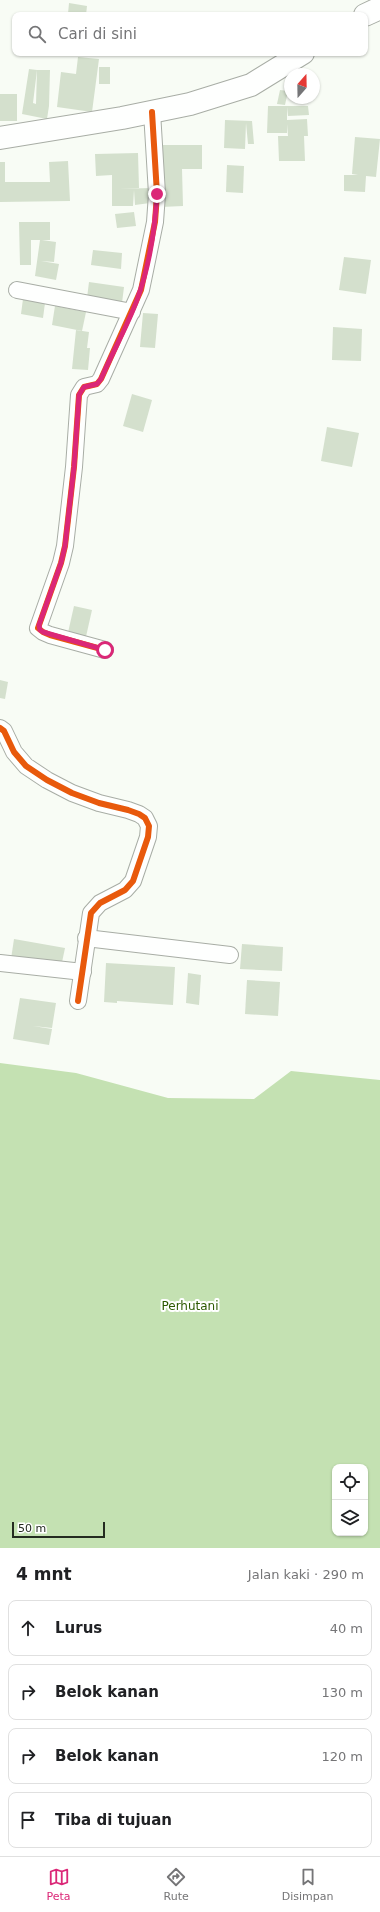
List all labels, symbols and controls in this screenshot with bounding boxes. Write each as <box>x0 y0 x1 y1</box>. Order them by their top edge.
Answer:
search box <box>12 12 368 56</box>
icon: search <box>26 23 48 45</box>
text: Cari di sini <box>58 25 137 43</box>
north arrow <box>284 68 320 104</box>
route end <box>148 185 166 203</box>
route start <box>96 641 114 659</box>
park label: Perhutani <box>161 1299 219 1313</box>
map controls <box>332 1464 368 1536</box>
button: locate <box>332 1464 368 1500</box>
button: layers <box>332 1500 368 1536</box>
scale bar <box>12 1520 105 1539</box>
text: 50 m <box>18 1522 46 1535</box>
text: 4 mnt <box>16 1564 72 1584</box>
text: Jalan kaki · 290 m <box>248 1567 364 1582</box>
icon: ahead <box>17 1617 39 1639</box>
text: Lurus <box>55 1619 102 1637</box>
text: 40 m <box>330 1621 363 1636</box>
icon: right <box>17 1681 39 1703</box>
text: Belok kanan <box>55 1683 159 1701</box>
text: 130 m <box>321 1685 363 1700</box>
icon: right <box>17 1745 39 1767</box>
text: Belok kanan <box>55 1747 159 1765</box>
text: 120 m <box>321 1749 363 1764</box>
icon: arrive <box>17 1809 39 1831</box>
text: Tiba di tujuan <box>55 1811 172 1829</box>
tab: Peta <box>47 1866 71 1903</box>
tab: Rute <box>164 1866 189 1903</box>
tab: Disimpan <box>282 1866 334 1903</box>

